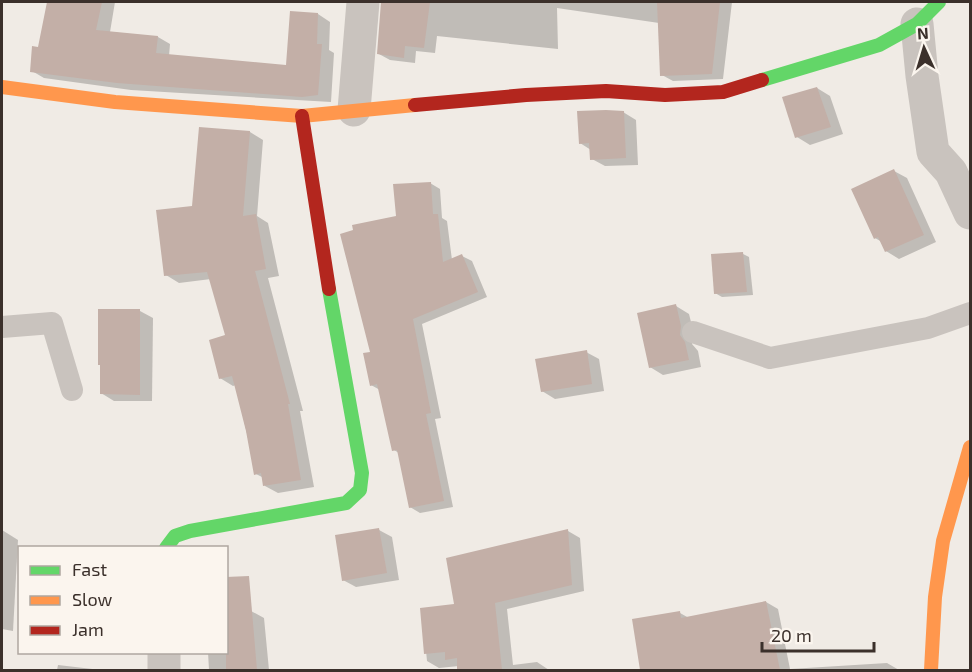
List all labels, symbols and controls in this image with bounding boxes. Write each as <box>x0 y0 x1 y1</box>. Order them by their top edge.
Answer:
north arrow <box>894 18 954 78</box>
text: N <box>916 23 929 42</box>
legend <box>18 546 228 654</box>
text: Fast <box>72 558 107 580</box>
text: Slow <box>72 588 113 610</box>
scale bar <box>762 615 874 653</box>
text: Jam <box>72 618 104 640</box>
text: 20 m <box>771 624 812 646</box>

